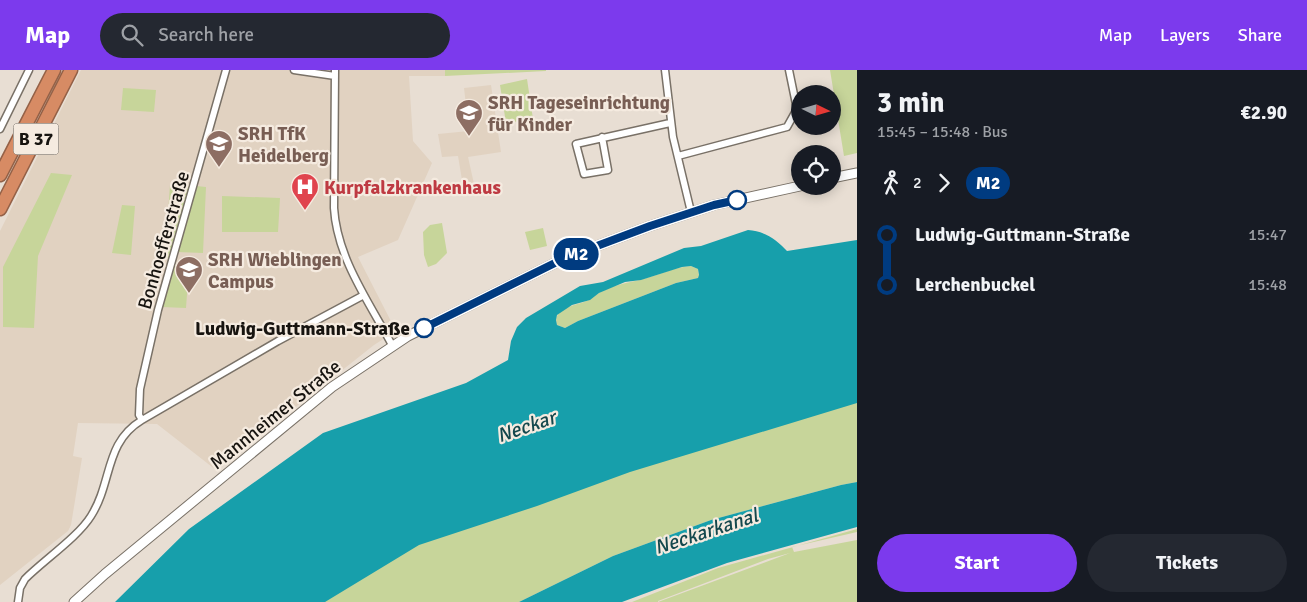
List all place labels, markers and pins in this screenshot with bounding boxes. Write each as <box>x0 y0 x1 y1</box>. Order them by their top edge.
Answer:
place label: SRH Tageseinrichtung für Kinder <box>487 91 670 137</box>
school or university icon: SRH Tageseinrichtung für Kinder <box>454 98 484 137</box>
place label: SRH TfK Heidelberg <box>238 122 329 168</box>
school or university icon: SRH TfK Heidelberg <box>204 129 234 168</box>
hospital icon: Kurpfalzkrankenhaus <box>290 172 320 211</box>
place label: Kurpfalzkrankenhaus <box>324 176 501 200</box>
unlabelled marker <box>727 190 747 210</box>
place label: SRH Wieblingen Campus <box>208 248 342 294</box>
school or university icon: SRH Wieblingen Campus <box>174 255 204 294</box>
place label: Ludwig-Guttmann-Straße <box>195 317 410 341</box>
marker: Ludwig-Guttmann-Straße <box>414 318 434 338</box>

